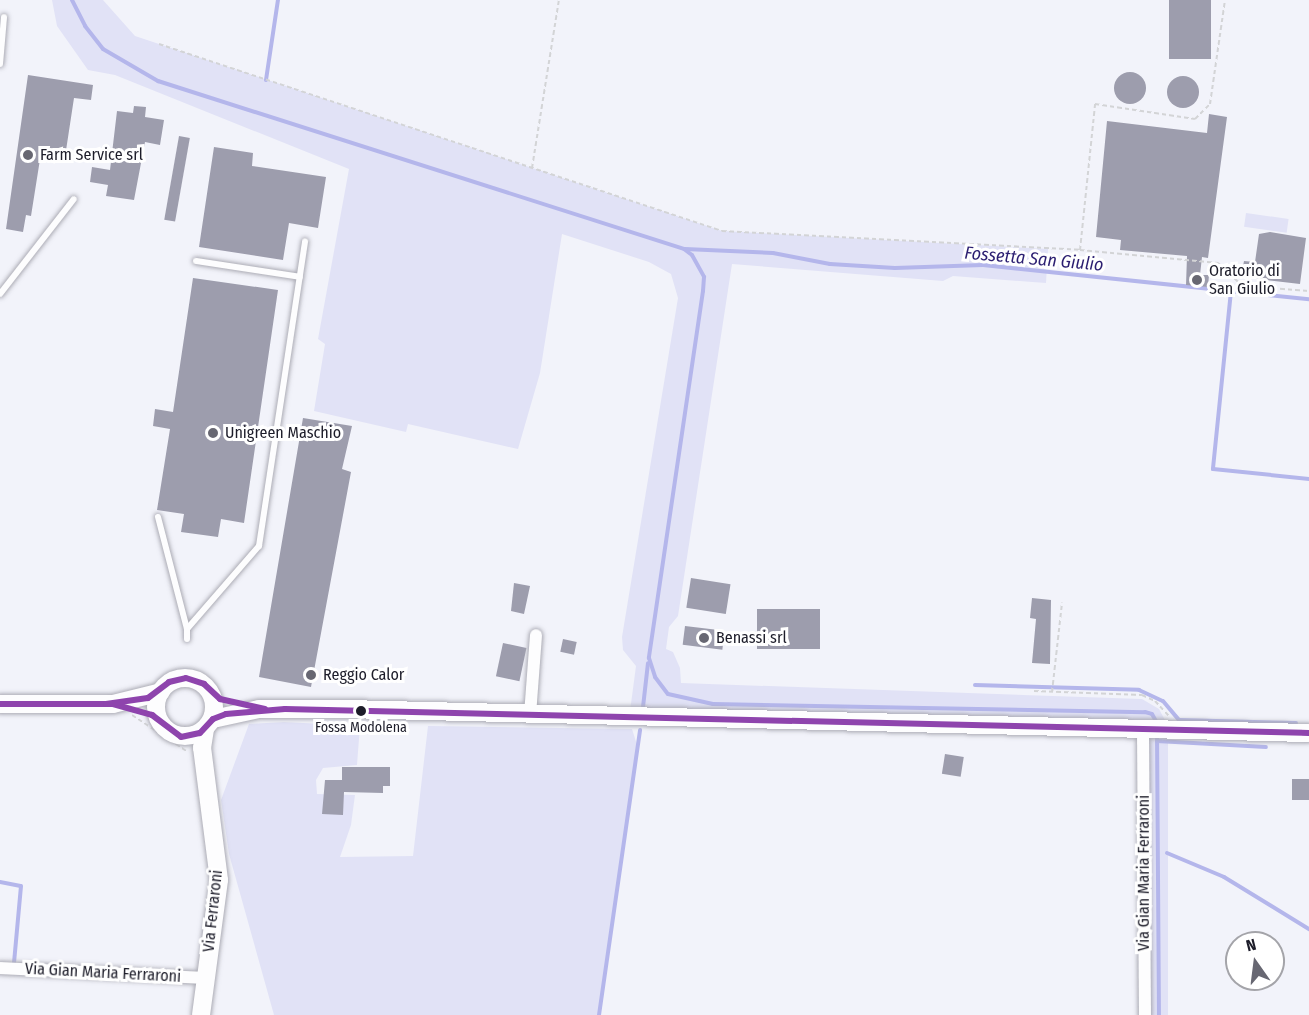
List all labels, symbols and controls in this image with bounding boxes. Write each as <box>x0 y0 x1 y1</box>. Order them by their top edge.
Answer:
place label: Farm Service srl <box>40 145 143 165</box>
marker: Farm Service srl <box>21 148 35 162</box>
water label: Fossetta San Giulio <box>964 242 1104 276</box>
place label: Oratorio di San Giulio <box>1209 261 1280 299</box>
marker: Oratorio di San Giulio <box>1190 273 1204 287</box>
place label: Unigreen Maschio <box>225 423 341 443</box>
marker: Unigreen Maschio <box>206 426 220 440</box>
place label: Benassi srl <box>716 628 787 648</box>
marker: Benassi srl <box>697 631 711 645</box>
place label: Reggio Calor <box>323 665 404 685</box>
marker: Reggio Calor <box>304 668 318 682</box>
marker: Fossa Modolena <box>355 705 367 717</box>
place label: Fossa Modolena <box>315 720 407 736</box>
street label: Via Gian Maria Ferraroni <box>1134 795 1154 951</box>
street label: Via Ferraroni <box>199 869 227 953</box>
north arrow <box>1225 931 1285 991</box>
text: N <box>1244 935 1258 955</box>
street label: Via Gian Maria Ferraroni <box>24 959 182 987</box>

